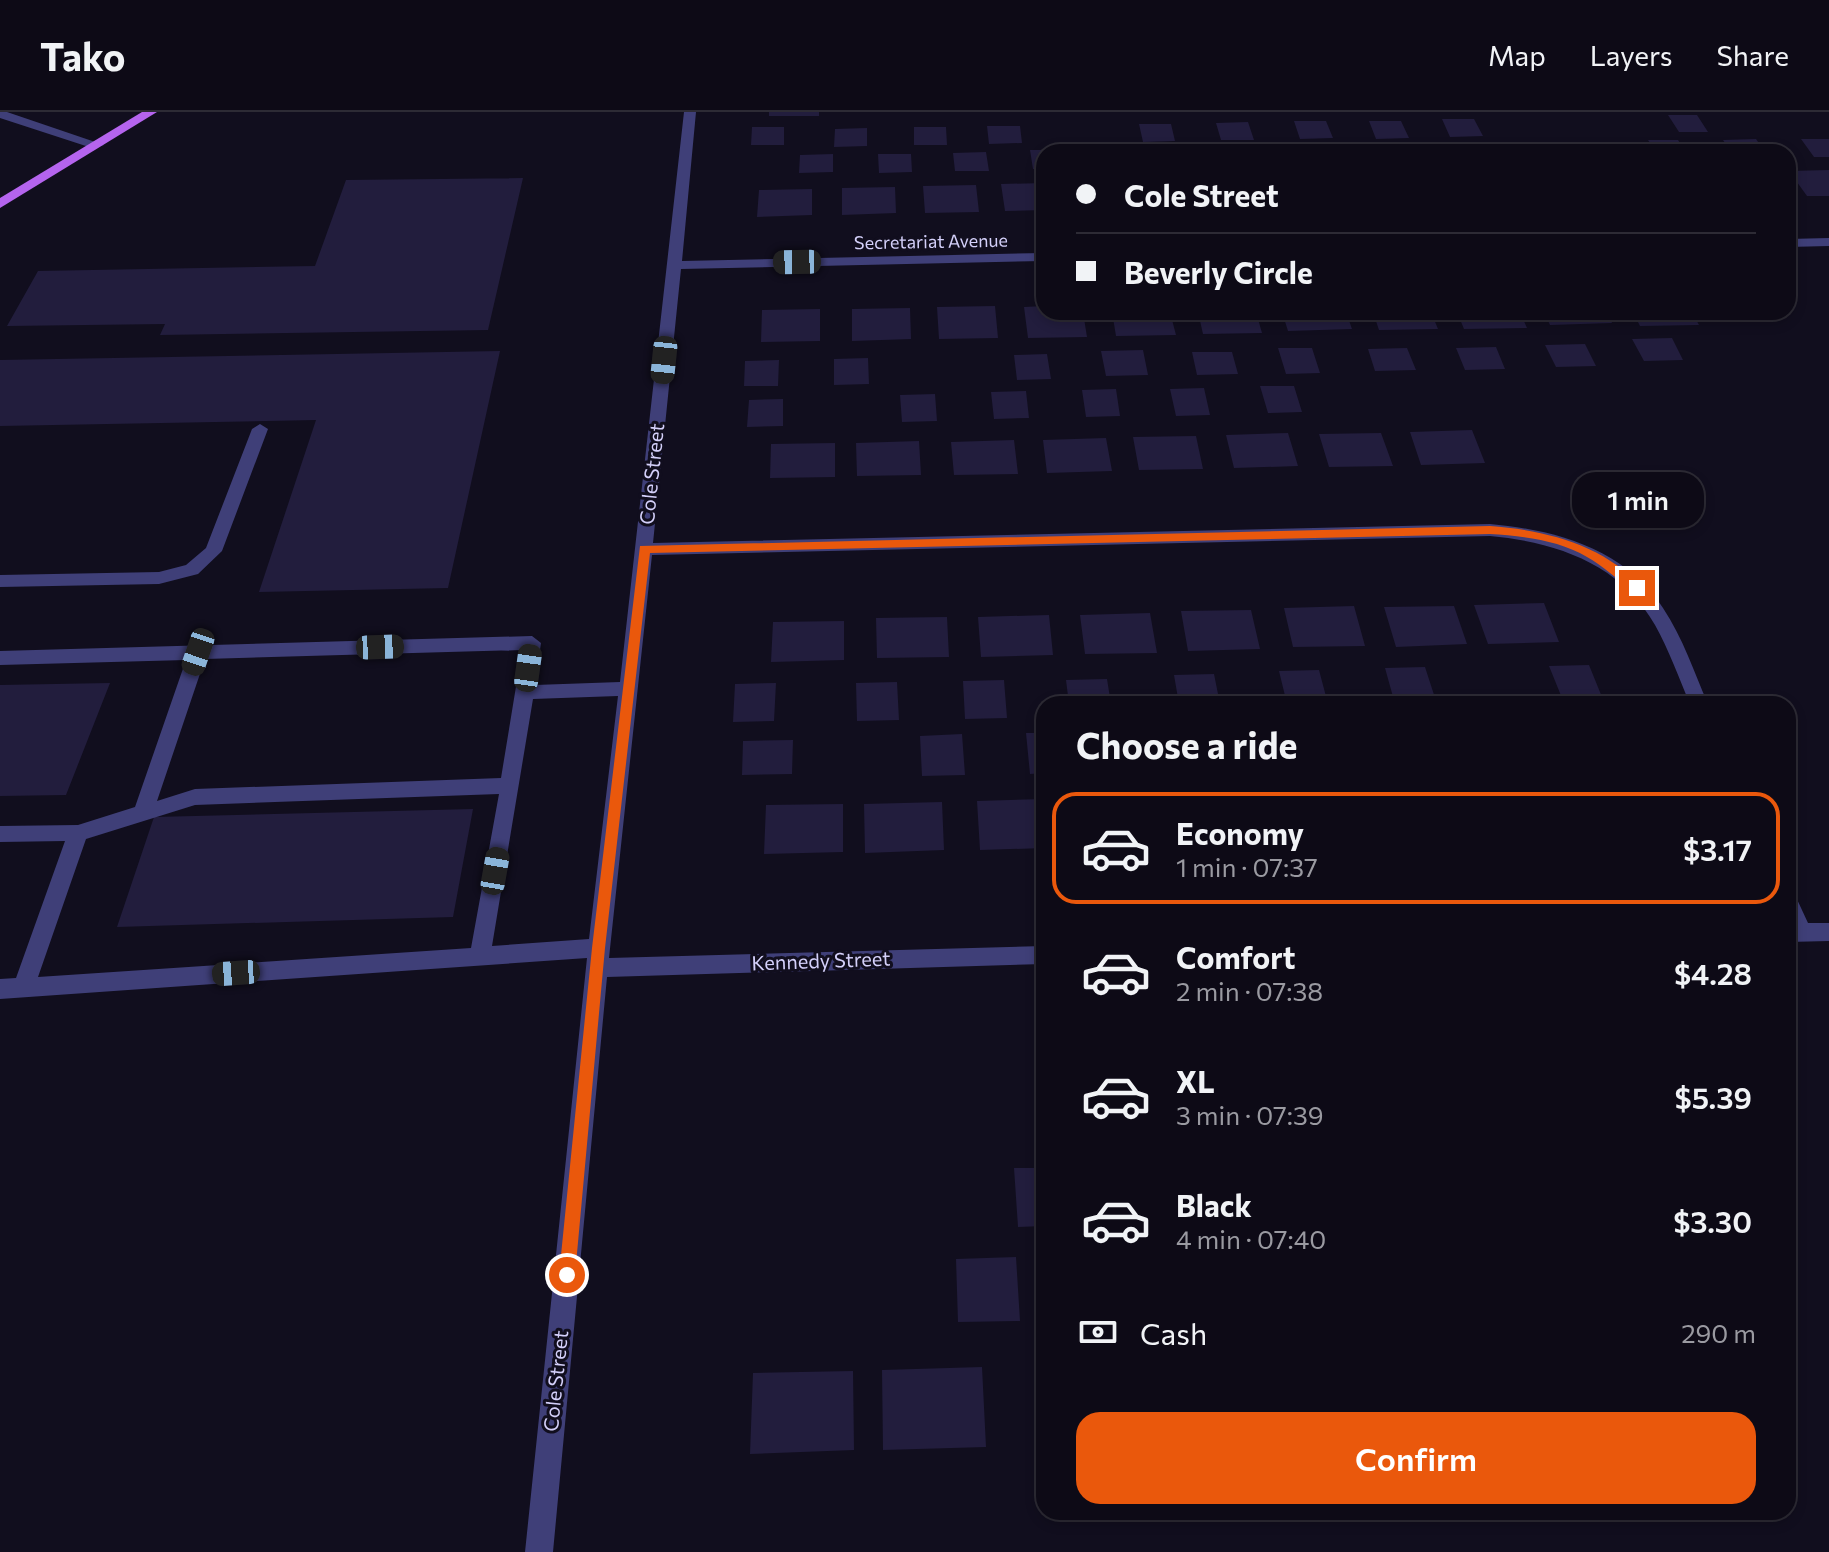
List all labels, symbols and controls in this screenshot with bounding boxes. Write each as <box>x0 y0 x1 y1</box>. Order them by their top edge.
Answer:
text: Tako <box>40 32 125 79</box>
text: Map <box>1488 38 1546 72</box>
text: Layers <box>1590 38 1672 72</box>
text: Share <box>1716 38 1789 72</box>
text: Cole Street <box>1124 176 1279 213</box>
street label: Secretariat Avenue <box>854 229 1008 253</box>
car <box>773 250 821 274</box>
text: Beverly Circle <box>1124 253 1313 290</box>
car <box>650 335 678 385</box>
street label: Cole Street <box>634 422 668 526</box>
callout: 1 min <box>1571 472 1703 528</box>
text: 1 min <box>1607 484 1669 515</box>
route end <box>1619 570 1655 606</box>
car <box>179 625 217 679</box>
car <box>356 634 404 660</box>
car <box>513 643 543 693</box>
text: Choose a ride <box>1076 722 1297 766</box>
icon: car <box>1080 812 1152 884</box>
text: Economy <box>1176 814 1304 851</box>
text: $3.17 <box>1683 830 1752 867</box>
car <box>479 845 511 897</box>
text: 1 min · 07:37 <box>1176 851 1318 882</box>
icon: car <box>1080 936 1152 1008</box>
text: Comfort <box>1176 938 1295 975</box>
street label: Kennedy Street <box>751 946 891 974</box>
text: $4.28 <box>1674 954 1752 991</box>
car <box>211 959 261 987</box>
text: 2 min · 07:38 <box>1176 975 1323 1006</box>
icon: car <box>1080 1060 1152 1132</box>
text: XL <box>1176 1062 1215 1099</box>
text: $5.39 <box>1675 1078 1752 1115</box>
text: 3 min · 07:39 <box>1176 1099 1324 1130</box>
icon: car <box>1080 1184 1152 1256</box>
text: Black <box>1176 1186 1252 1223</box>
text: $3.30 <box>1673 1202 1752 1239</box>
text: 4 min · 07:40 <box>1176 1223 1326 1254</box>
route start <box>549 1257 585 1293</box>
icon: cash <box>1076 1310 1120 1354</box>
text: Cash <box>1140 1314 1207 1351</box>
text: 290 m <box>1681 1317 1756 1348</box>
street label: Cole Street <box>538 1329 572 1433</box>
button: Confirm <box>1076 1412 1756 1504</box>

